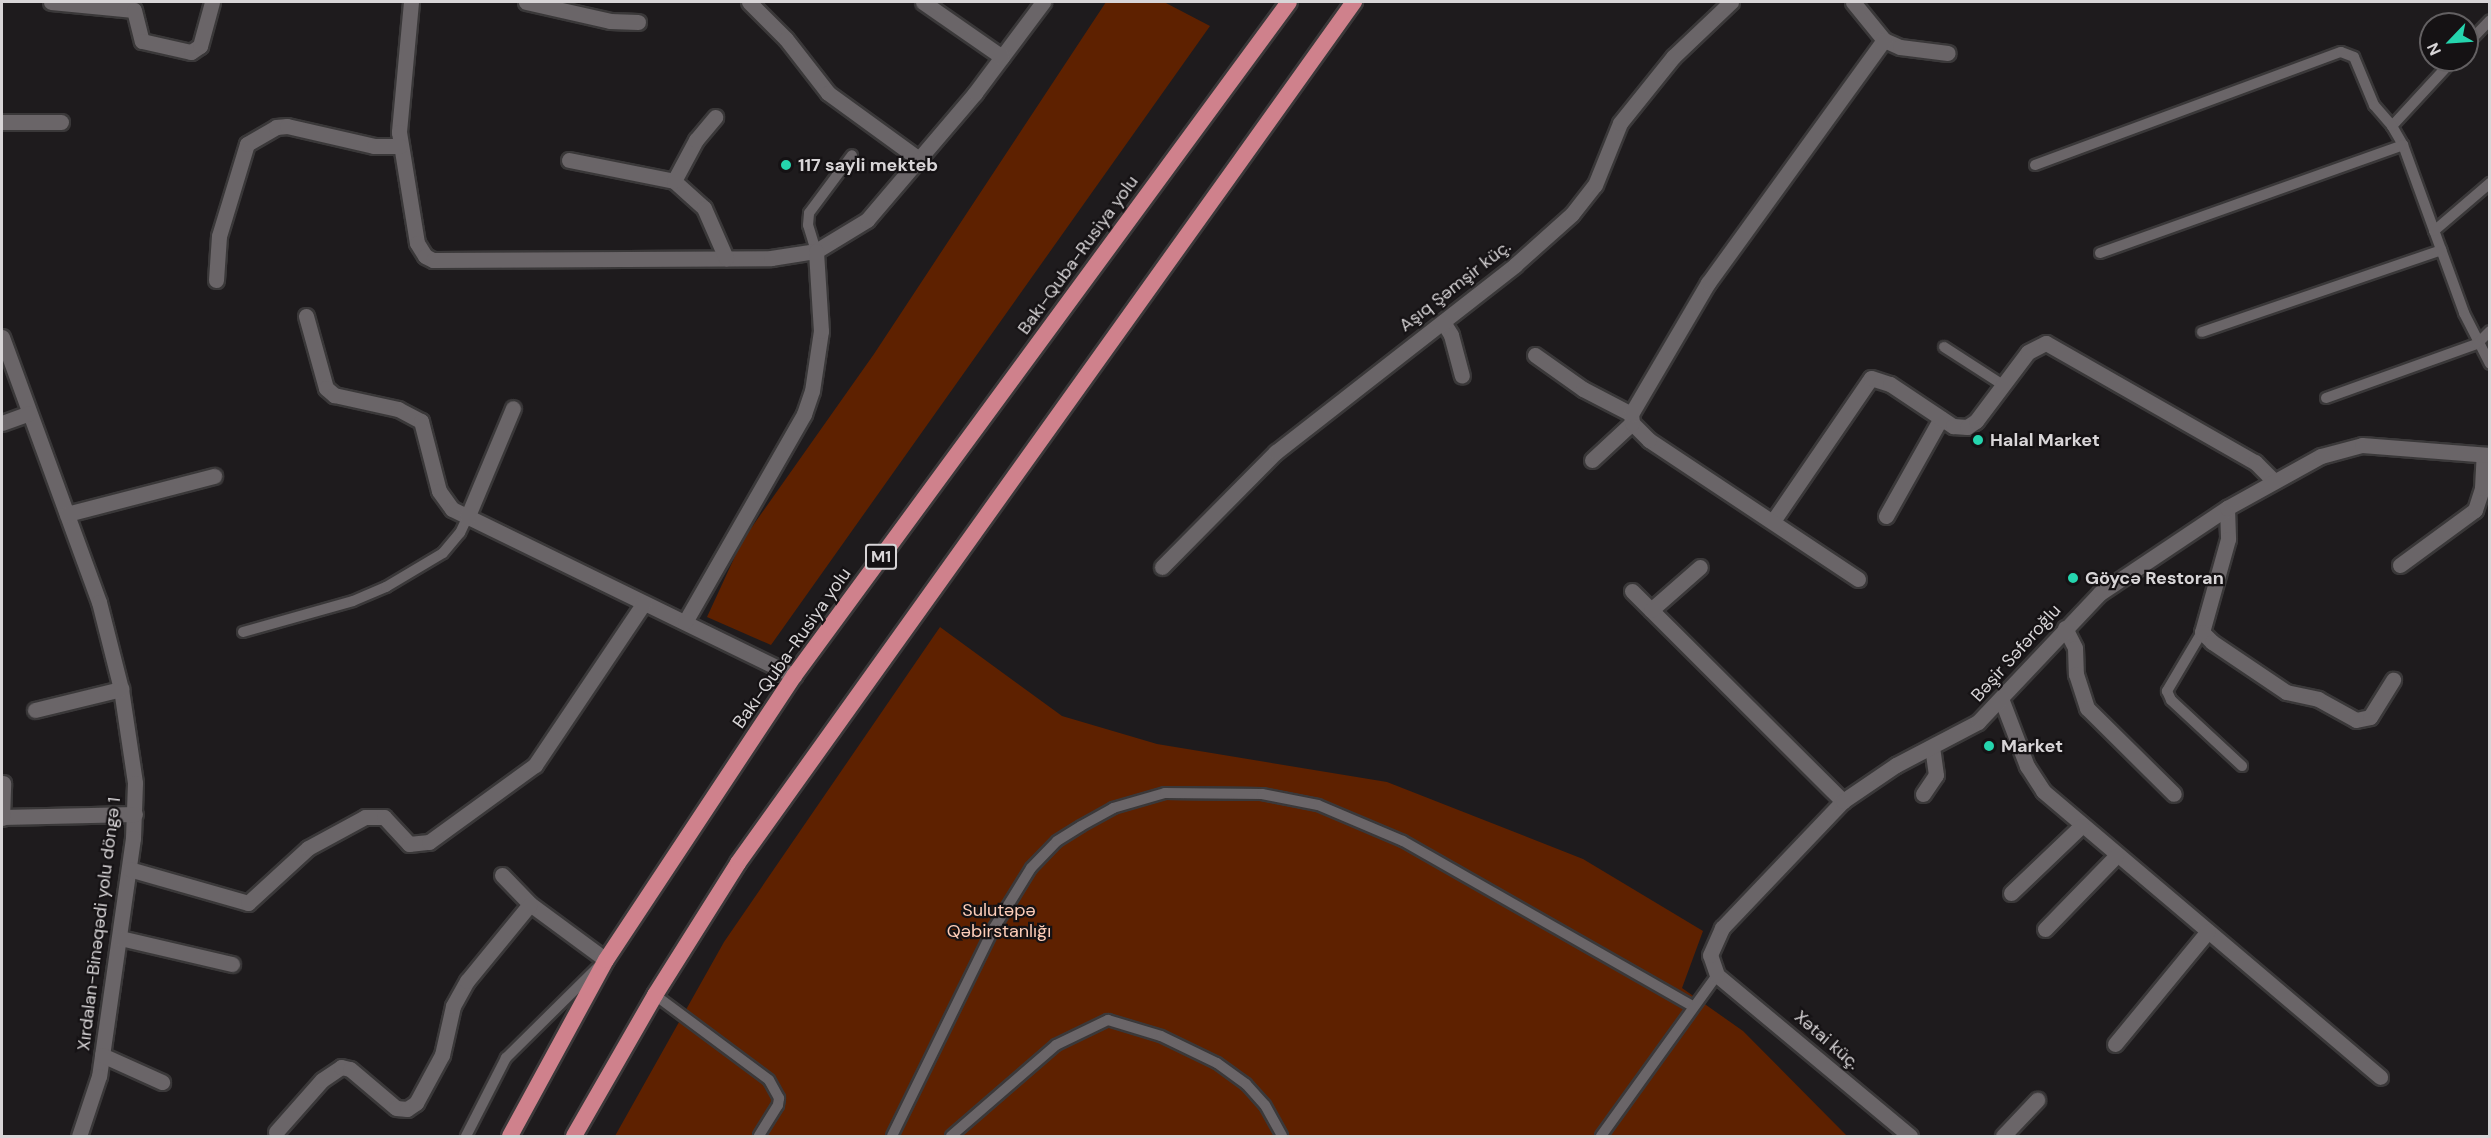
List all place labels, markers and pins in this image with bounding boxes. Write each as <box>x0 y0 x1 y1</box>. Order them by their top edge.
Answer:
place label: 117 sayli mekteb <box>798 154 938 176</box>
marker: 117 sayli mekteb <box>779 158 793 172</box>
place label: Halal Market <box>1990 429 2100 451</box>
marker: Halal Market <box>1971 433 1985 447</box>
place label: Göycə Restoran <box>2085 567 2224 589</box>
marker: Göycə Restoran <box>2066 571 2080 585</box>
place label: Market <box>2001 735 2063 757</box>
marker: Market <box>1982 739 1996 753</box>

